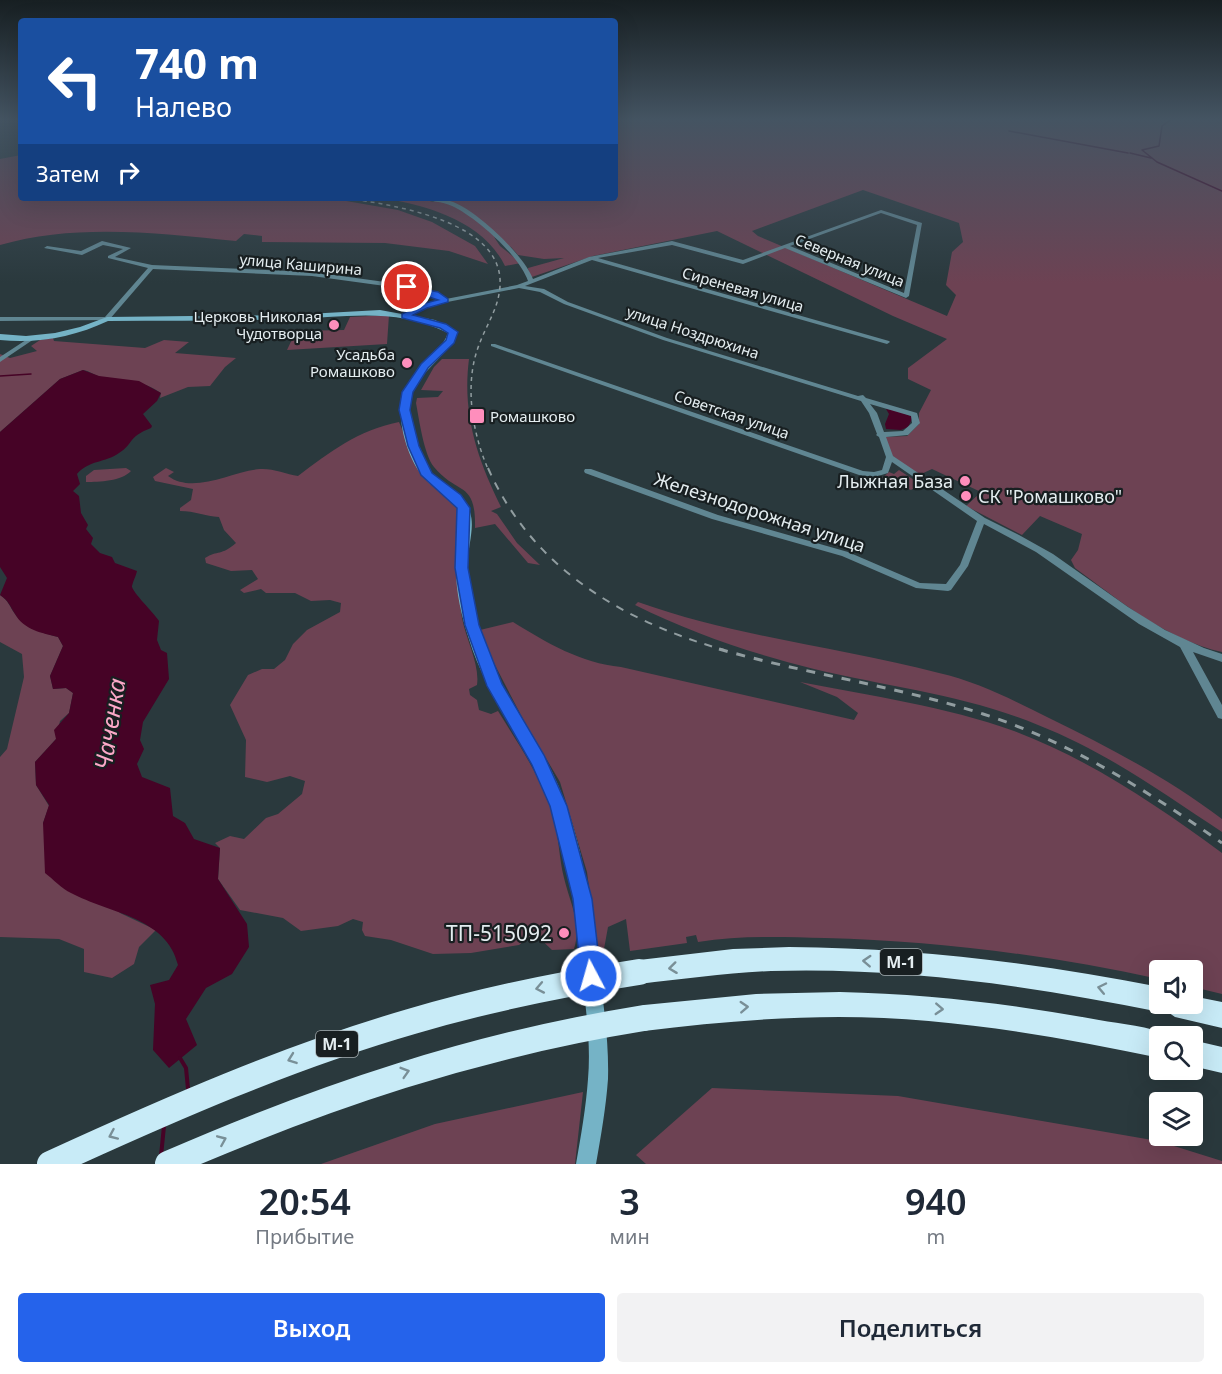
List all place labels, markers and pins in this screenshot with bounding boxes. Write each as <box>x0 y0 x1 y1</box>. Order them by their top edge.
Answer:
pin <box>381 261 432 312</box>
place label: Церковь Николая Чудотворца <box>194 306 322 343</box>
marker: Церковь Николая Чудотворца <box>327 318 341 332</box>
place label: Усадьба Ромашково <box>310 344 395 381</box>
marker: Усадьба Ромашково <box>400 356 414 370</box>
place label: Ромашково <box>490 406 575 426</box>
marker: Ромашково <box>468 407 486 425</box>
place label: Лыжная База <box>837 469 953 493</box>
marker: Лыжная База <box>958 474 972 488</box>
place label: СК "Ромашково" <box>978 484 1122 508</box>
marker: СК "Ромашково" <box>959 489 973 503</box>
place label: ТП-515092 <box>446 919 552 947</box>
marker: ТП-515092 <box>557 926 571 940</box>

